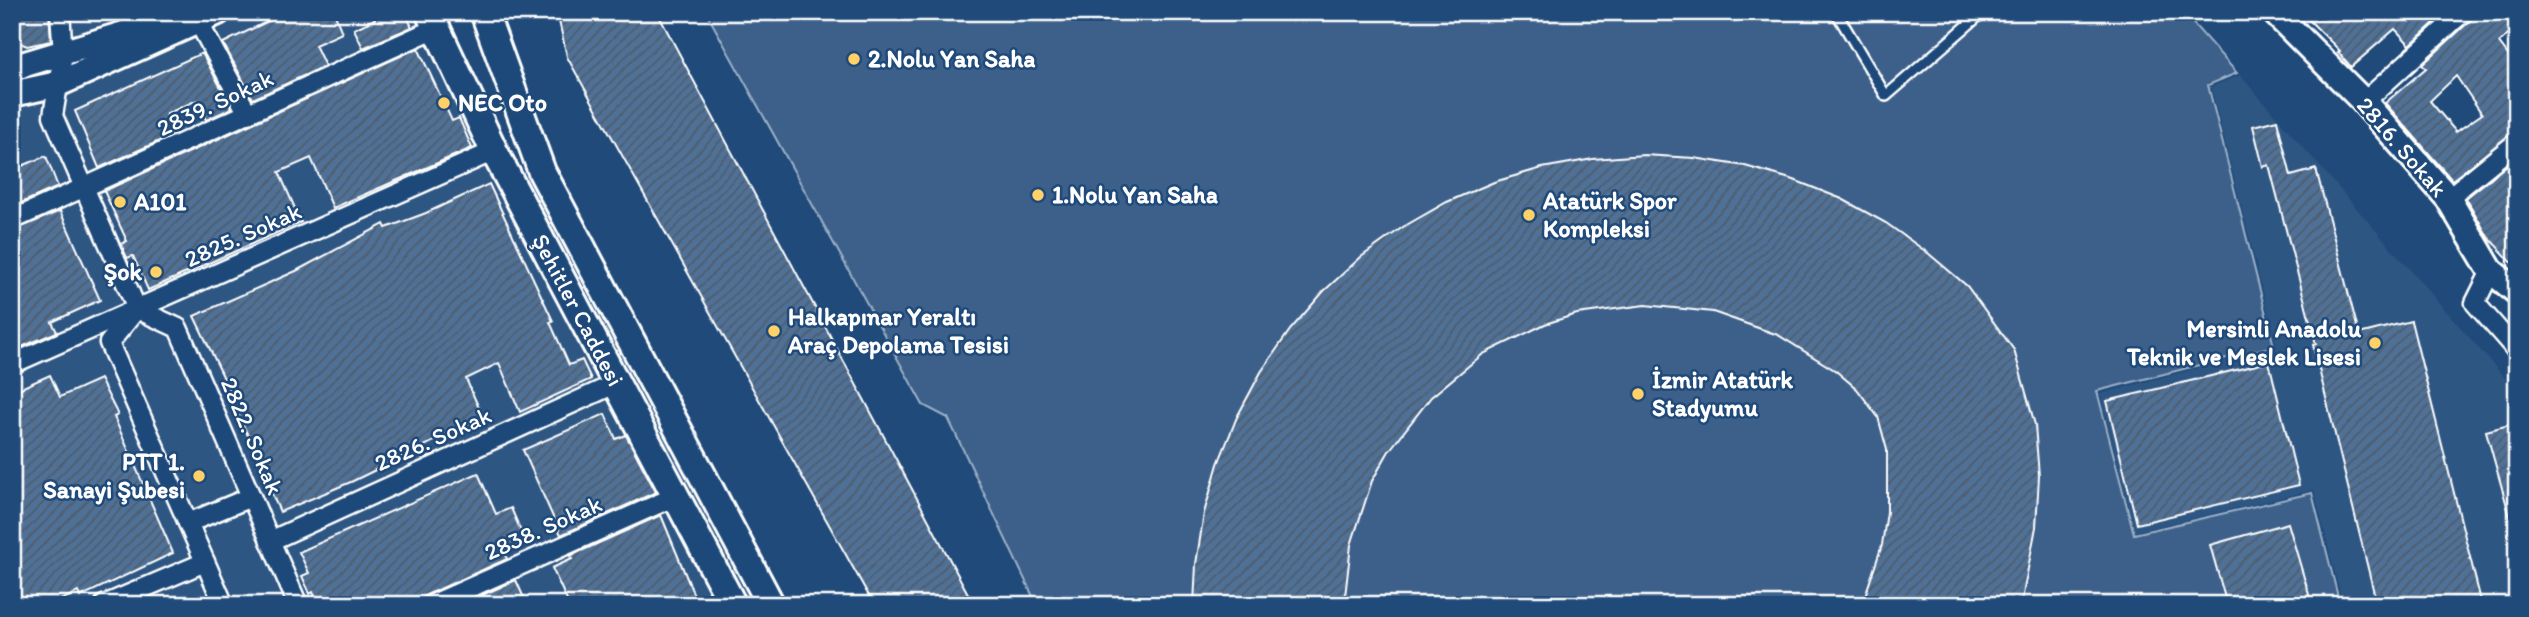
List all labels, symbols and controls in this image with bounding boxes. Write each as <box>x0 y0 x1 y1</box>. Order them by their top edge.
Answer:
place label: 2.Nolu Yan Saha <box>868 44 1035 73</box>
marker: 2.Nolu Yan Saha <box>846 51 862 67</box>
street label: 2839. Sokak <box>152 63 278 142</box>
place label: NEC Oto <box>458 88 547 117</box>
street label: 2816. Sokak <box>2351 91 2454 203</box>
marker: NEC Oto <box>436 95 452 111</box>
place label: 1.Nolu Yan Saha <box>1052 180 1218 209</box>
place label: Atatürk Spor Kompleksi <box>1542 186 1677 244</box>
place label: A101 <box>133 187 187 216</box>
marker: 1.Nolu Yan Saha <box>1030 187 1046 203</box>
marker: A101 <box>112 194 128 210</box>
street label: 2825. Sokak <box>180 196 306 273</box>
marker: Atatürk Spor Kompleksi <box>1521 207 1537 223</box>
street label: Şehitler Caddesi <box>526 229 631 391</box>
place label: Şok <box>104 257 143 287</box>
marker: Şok <box>148 264 164 280</box>
place label: Halkapınar Yeraltı Araç Depolama Tesisi <box>787 302 1009 360</box>
place label: Mersinli Anadolu Teknik ve Meslek Lisesi <box>2126 314 2362 371</box>
marker: Halkapınar Yeraltı Araç Depolama Tesisi <box>766 323 782 339</box>
marker: Mersinli Anadolu Teknik ve Meslek Lisesi <box>2367 335 2383 351</box>
place label: İzmir Atatürk Stadyumu <box>1652 365 1793 423</box>
street label: 2822. Sokak <box>215 373 290 499</box>
marker: İzmir Atatürk Stadyumu <box>1630 386 1646 402</box>
street label: 2826. Sokak <box>370 400 496 477</box>
place label: PTT 1. Sanayi Şubesi <box>43 447 185 505</box>
marker: PTT 1. Sanayi Şubesi <box>191 468 207 484</box>
street label: 2838. Sokak <box>480 489 606 566</box>

